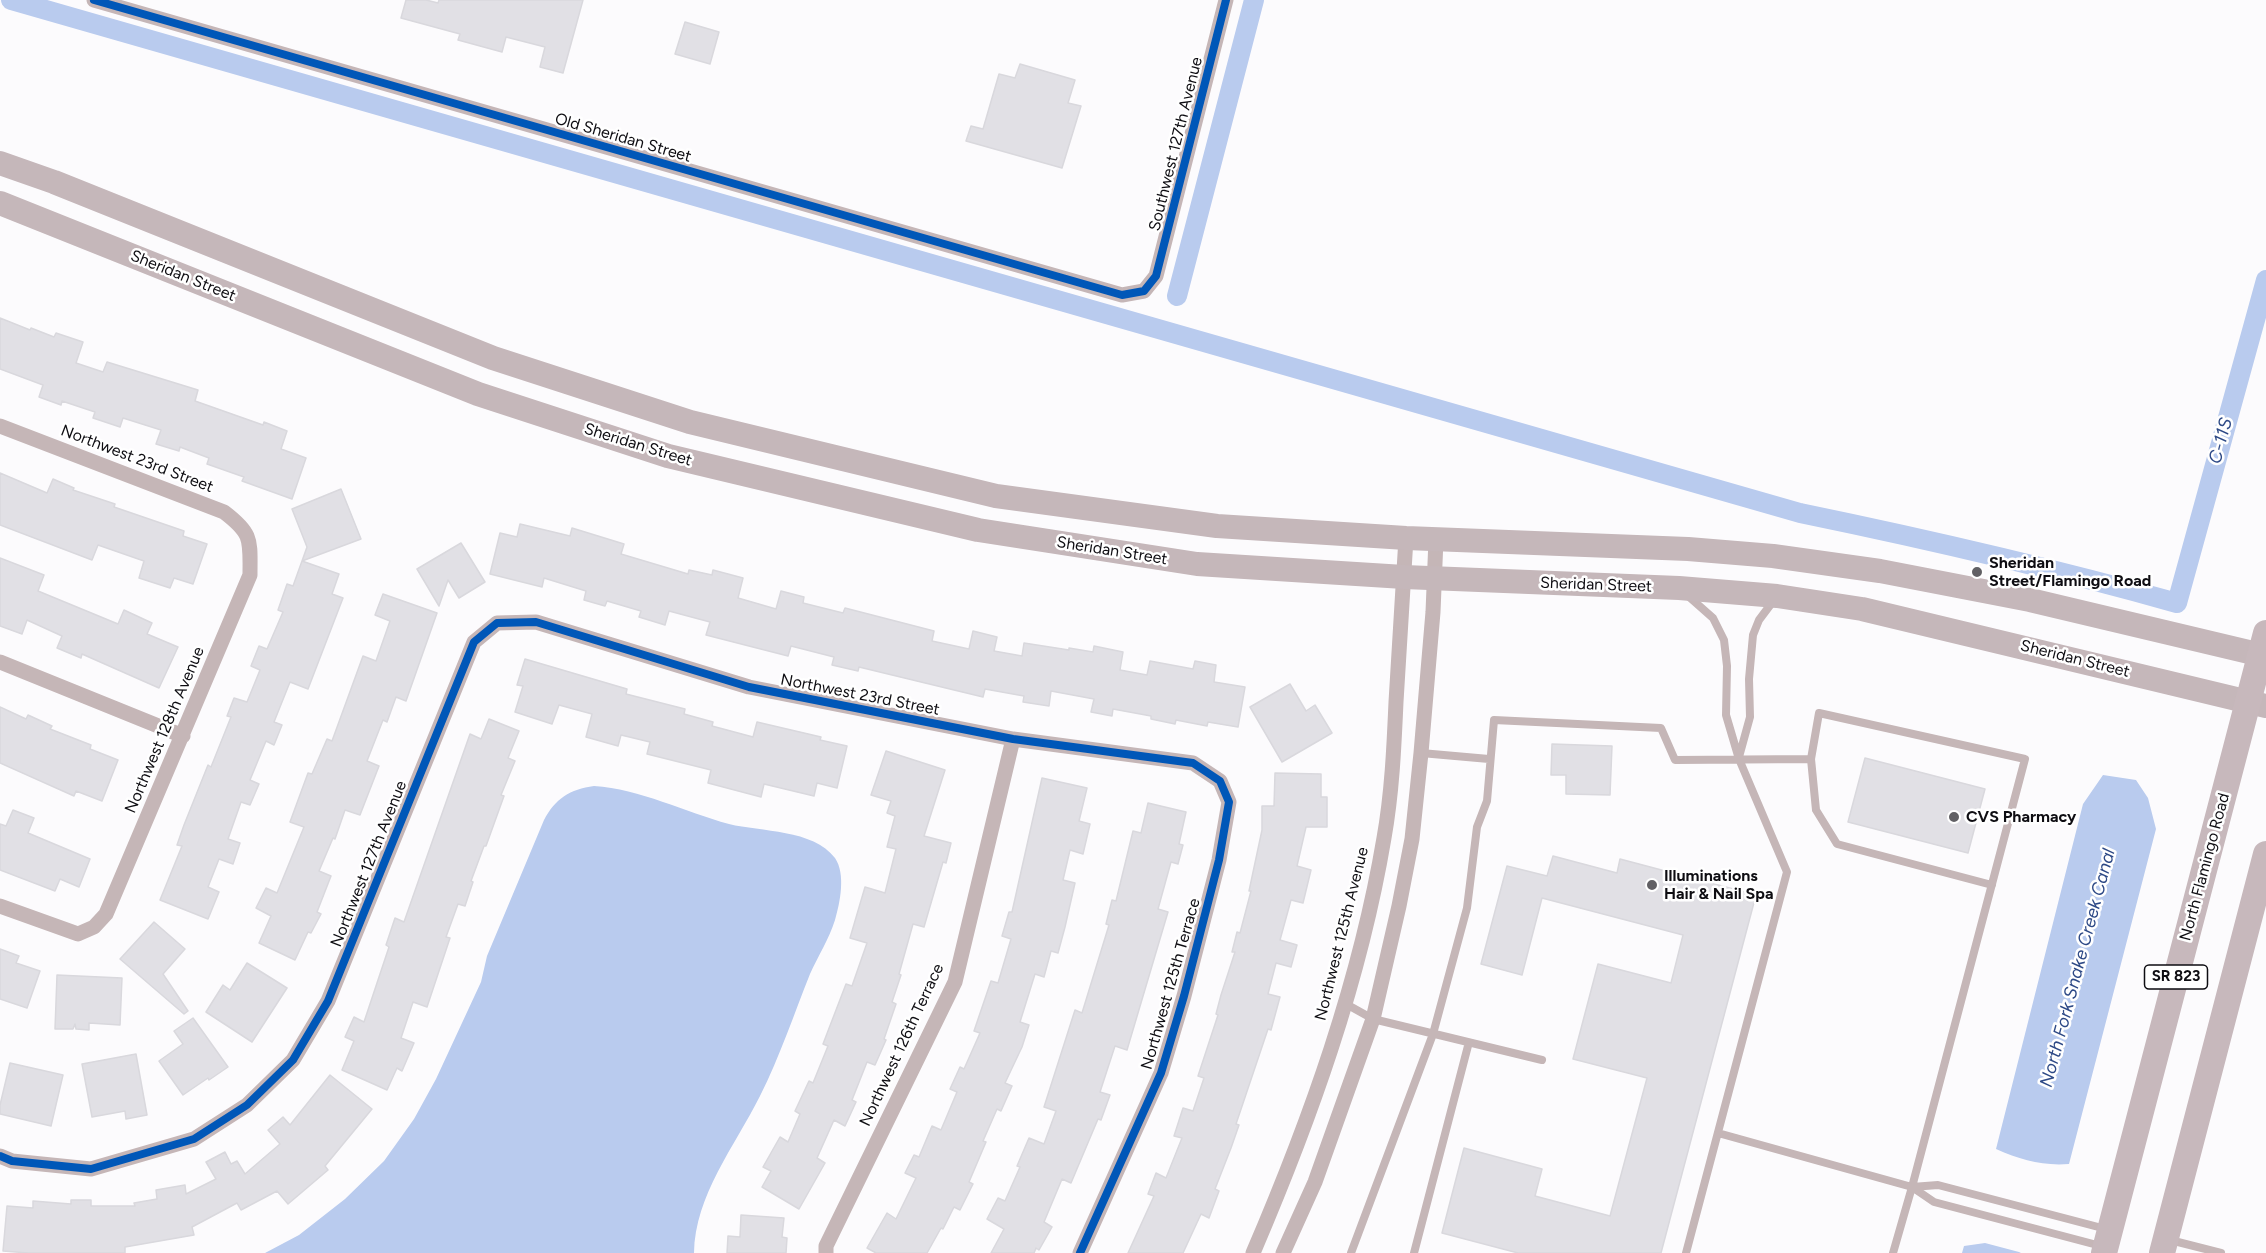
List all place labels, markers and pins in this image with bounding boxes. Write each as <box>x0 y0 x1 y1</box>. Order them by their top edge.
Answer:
place label: Sheridan Street/Flamingo Road <box>1989 553 2151 591</box>
marker: Sheridan Street/Flamingo Road <box>1970 565 1984 579</box>
place label: CVS Pharmacy <box>1966 807 2076 827</box>
marker: CVS Pharmacy <box>1947 810 1961 824</box>
place label: Illuminations Hair & Nail Spa <box>1664 866 1773 904</box>
marker: Illuminations Hair & Nail Spa <box>1645 878 1659 892</box>

